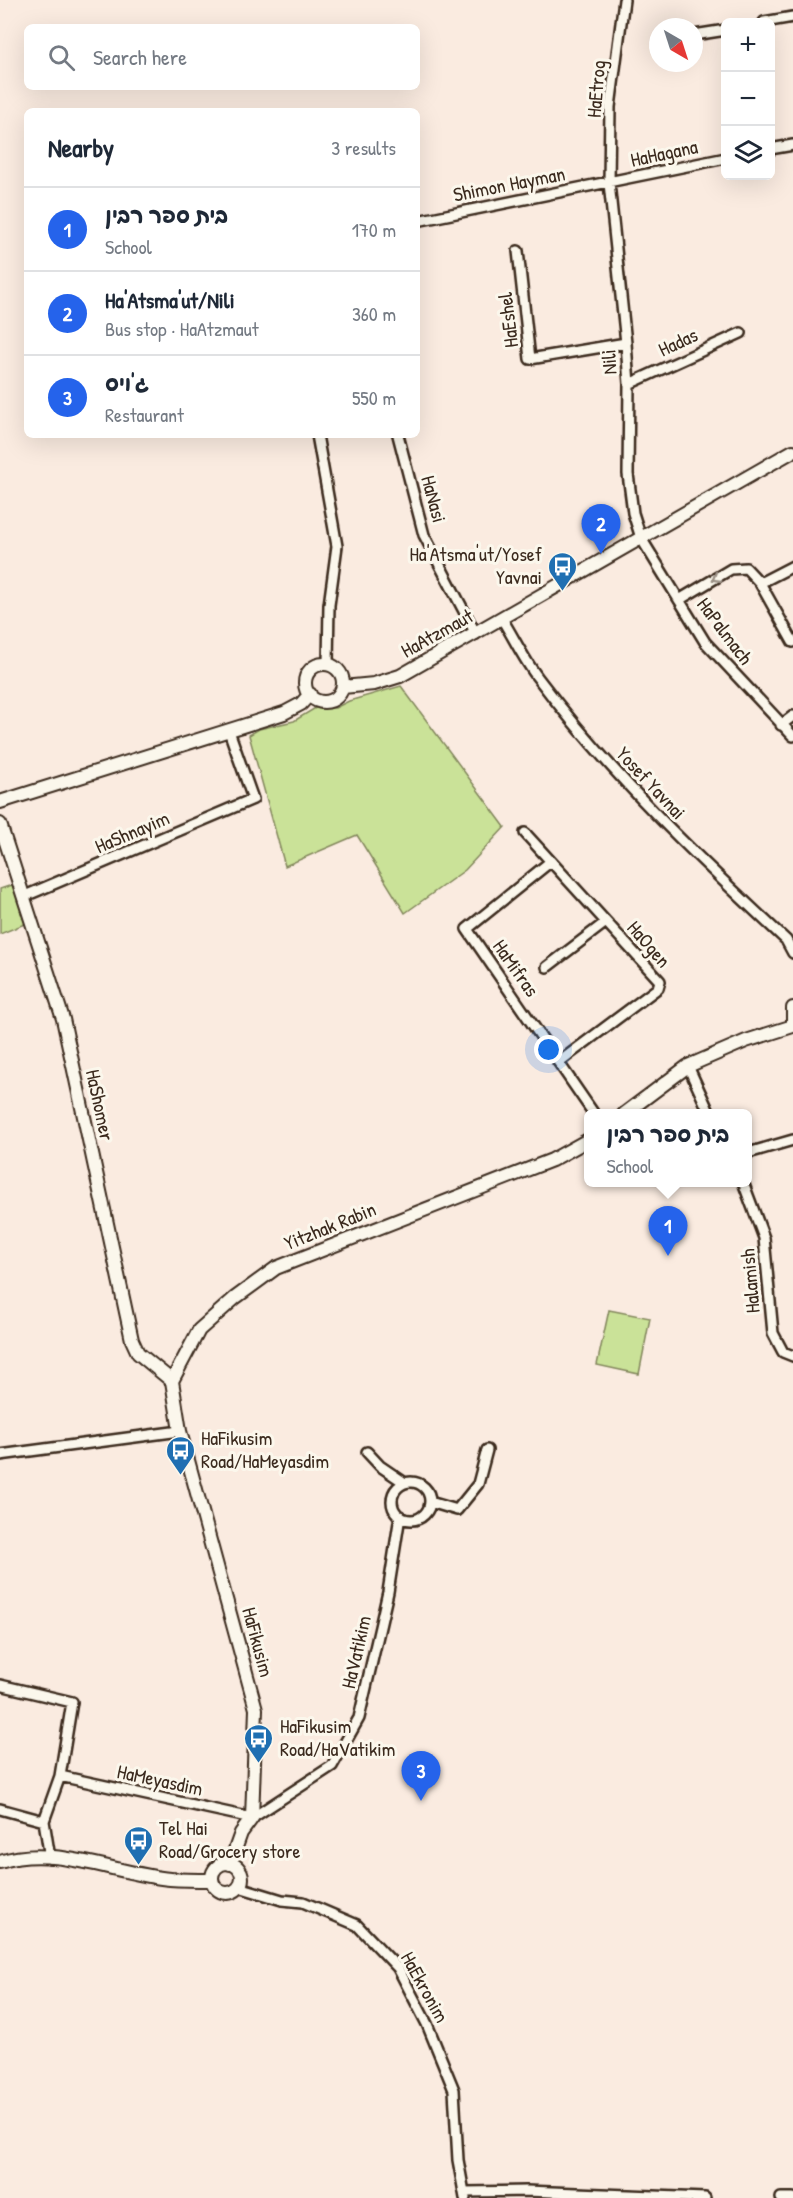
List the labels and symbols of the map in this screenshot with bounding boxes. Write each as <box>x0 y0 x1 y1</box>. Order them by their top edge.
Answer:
north arrow <box>649 18 703 72</box>
street label: HaEtrog <box>580 59 611 119</box>
street label: HaHagana <box>628 132 700 173</box>
street label: Shimon Hayman <box>451 159 567 208</box>
street label: HaEshel <box>491 290 524 349</box>
street label: Hadas <box>654 321 702 362</box>
street label: Nili <box>594 349 623 375</box>
street label: HaNasi <box>415 472 454 525</box>
pin: 2 <box>582 504 620 554</box>
place label: Ha'Atsma'ut/Yosef Yavnai <box>409 540 542 590</box>
bus stop icon: Ha'Atsma'ut/Yosef Yavnai <box>547 550 579 592</box>
one-way arrow <box>712 570 722 582</box>
street label: HaPalmach <box>691 592 760 670</box>
street label: HaAtzmaut <box>396 601 479 663</box>
street label: Yosef Yavnai <box>611 740 692 825</box>
street label: HaShnayim <box>91 804 173 859</box>
street label: HaOgen <box>621 914 677 973</box>
street label: HaMifras <box>487 934 546 1002</box>
your location <box>534 1035 563 1064</box>
street label: HaShomer <box>80 1067 121 1143</box>
street label: Yitzhak Rabin <box>280 1195 380 1256</box>
pin: 1 <box>648 1206 688 1256</box>
street label: Halamish <box>733 1248 766 1314</box>
place label: HaFikusim Road/HaMeyasdim <box>201 1424 329 1474</box>
bus stop icon: HaFikusim Road/HaMeyasdim <box>164 1434 196 1476</box>
street label: HaFikusim <box>236 1604 281 1680</box>
street label: HaVatikim <box>334 1613 377 1691</box>
place label: HaFikusim Road/HaVatikim <box>280 1712 395 1762</box>
bus stop icon: HaFikusim Road/HaVatikim <box>243 1722 275 1764</box>
pin: 3 <box>402 1752 440 1801</box>
street label: HaMeyasdim <box>115 1757 205 1802</box>
place label: Tel Hai Road/Grocery store <box>159 1814 300 1864</box>
bus stop icon: Tel Hai Road/Grocery store <box>122 1824 154 1866</box>
street label: HaEkronim <box>395 1946 456 2027</box>

